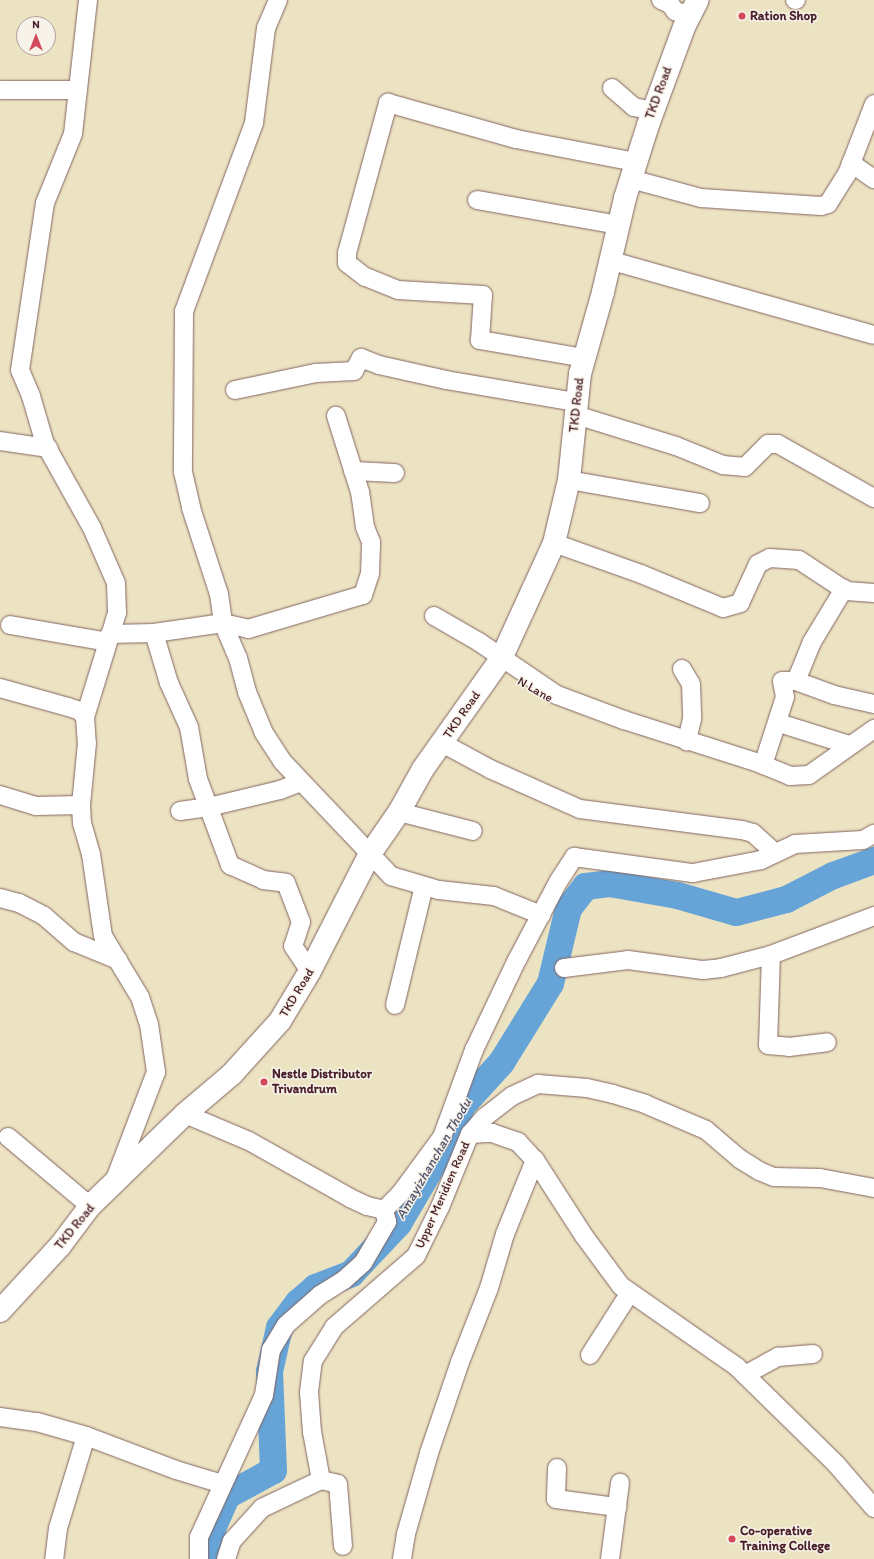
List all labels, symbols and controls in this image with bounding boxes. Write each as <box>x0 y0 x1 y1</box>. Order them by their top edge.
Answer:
place label: Ration Shop <box>750 8 817 24</box>
marker: Ration Shop <box>737 11 747 21</box>
north arrow <box>16 16 56 56</box>
text: N <box>32 18 40 31</box>
street label: TKD Road <box>642 65 676 121</box>
street label: TKD Road <box>566 377 588 433</box>
street label: N Lane <box>514 674 556 706</box>
street label: TKD Road <box>440 688 484 742</box>
street label: TKD Road <box>276 965 318 1021</box>
place label: Nestle Distributor Trivandrum <box>272 1067 372 1098</box>
marker: Nestle Distributor Trivandrum <box>259 1077 269 1087</box>
water label: Amayizhanchan Thodu <box>393 1096 475 1222</box>
street label: Upper Meridien Road <box>412 1139 474 1251</box>
street label: TKD Road <box>52 1201 98 1253</box>
place label: Co-operative Training College <box>740 1524 830 1555</box>
marker: Co-operative Training College <box>727 1534 737 1544</box>

